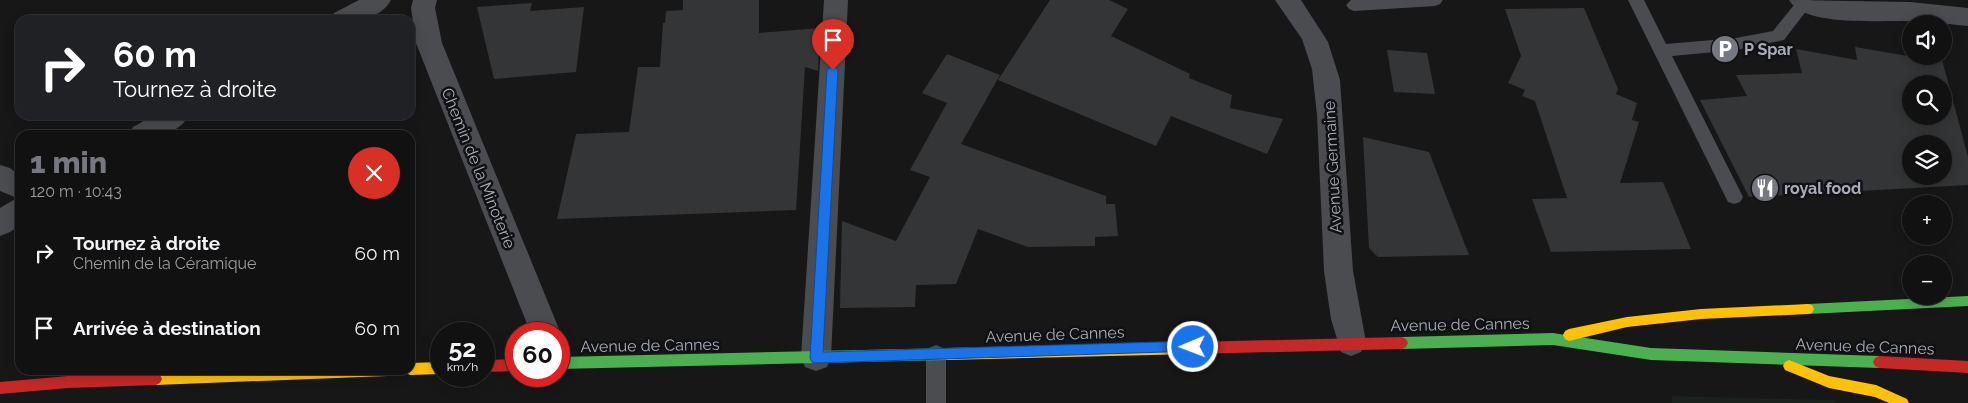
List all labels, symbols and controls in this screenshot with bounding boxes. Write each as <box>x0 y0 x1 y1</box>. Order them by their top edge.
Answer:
map controls <box>1902 15 1952 305</box>
button: sound <box>1902 15 1952 65</box>
pin <box>812 19 854 70</box>
icon: arrive <box>819 26 847 54</box>
text: 60 m <box>113 34 197 75</box>
parking icon: P Spar <box>1710 34 1740 64</box>
icon: right <box>30 35 95 100</box>
place label: P Spar <box>1744 40 1793 59</box>
button: search <box>1902 75 1952 125</box>
text: Tournez à droite <box>113 76 277 102</box>
street label: Chemin de la Minoterie <box>438 85 519 251</box>
street label: Avenue Germaine <box>1320 100 1345 234</box>
button: layers <box>1902 135 1952 185</box>
text: 1 min <box>30 145 107 180</box>
button: close <box>348 147 400 199</box>
restaurant icon: royal food <box>1750 173 1780 203</box>
place label: royal food <box>1784 179 1861 198</box>
text: 120 m · 10:43 <box>30 182 122 201</box>
button: + <box>1902 195 1952 245</box>
text: Tournez à droite <box>73 232 220 254</box>
icon: right <box>30 239 58 267</box>
text: 60 m <box>355 242 400 264</box>
text: Chemin de la Céramique <box>73 254 257 273</box>
button: − <box>1902 255 1952 305</box>
icon: arrive <box>30 314 58 342</box>
street label: Avenue de Cannes <box>1390 314 1530 335</box>
text: Arrivée à destination <box>73 317 261 339</box>
text: 60 m <box>355 317 400 339</box>
position arrow <box>1166 320 1218 372</box>
speed limit sign: 60 <box>505 322 570 387</box>
street label: Avenue de Cannes <box>985 323 1125 346</box>
text: 52 <box>449 333 476 363</box>
street label: Avenue de Cannes <box>580 335 720 356</box>
street label: Avenue de Cannes <box>1795 335 1935 358</box>
text: km/h <box>447 360 478 374</box>

